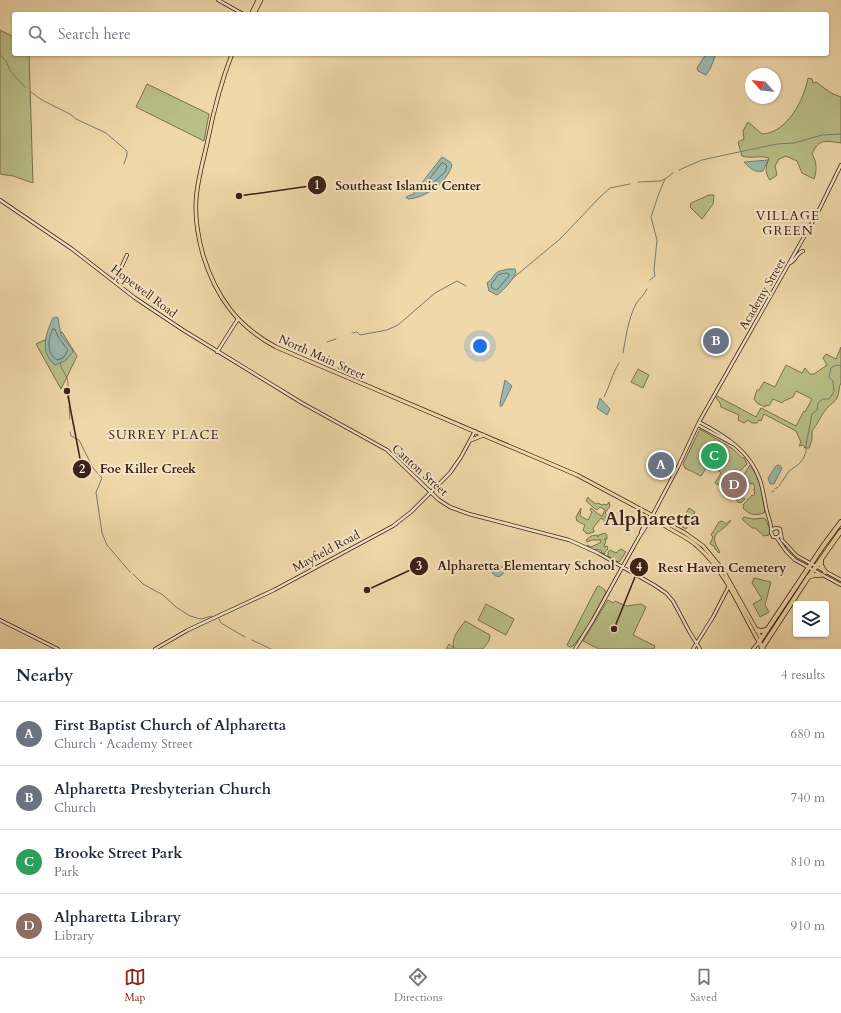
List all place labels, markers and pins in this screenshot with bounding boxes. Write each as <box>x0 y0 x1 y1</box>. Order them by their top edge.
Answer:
callout: Southeast Islamic Center <box>307 173 489 198</box>
pin: B <box>703 326 729 356</box>
pin: C <box>701 441 727 471</box>
pin: A <box>648 450 674 480</box>
callout: Foe Killer Creek <box>72 456 205 481</box>
pin: D <box>721 470 747 500</box>
callout: Alpharetta Elementary School <box>409 553 623 578</box>
callout: Rest Haven Cemetery <box>629 555 794 580</box>

